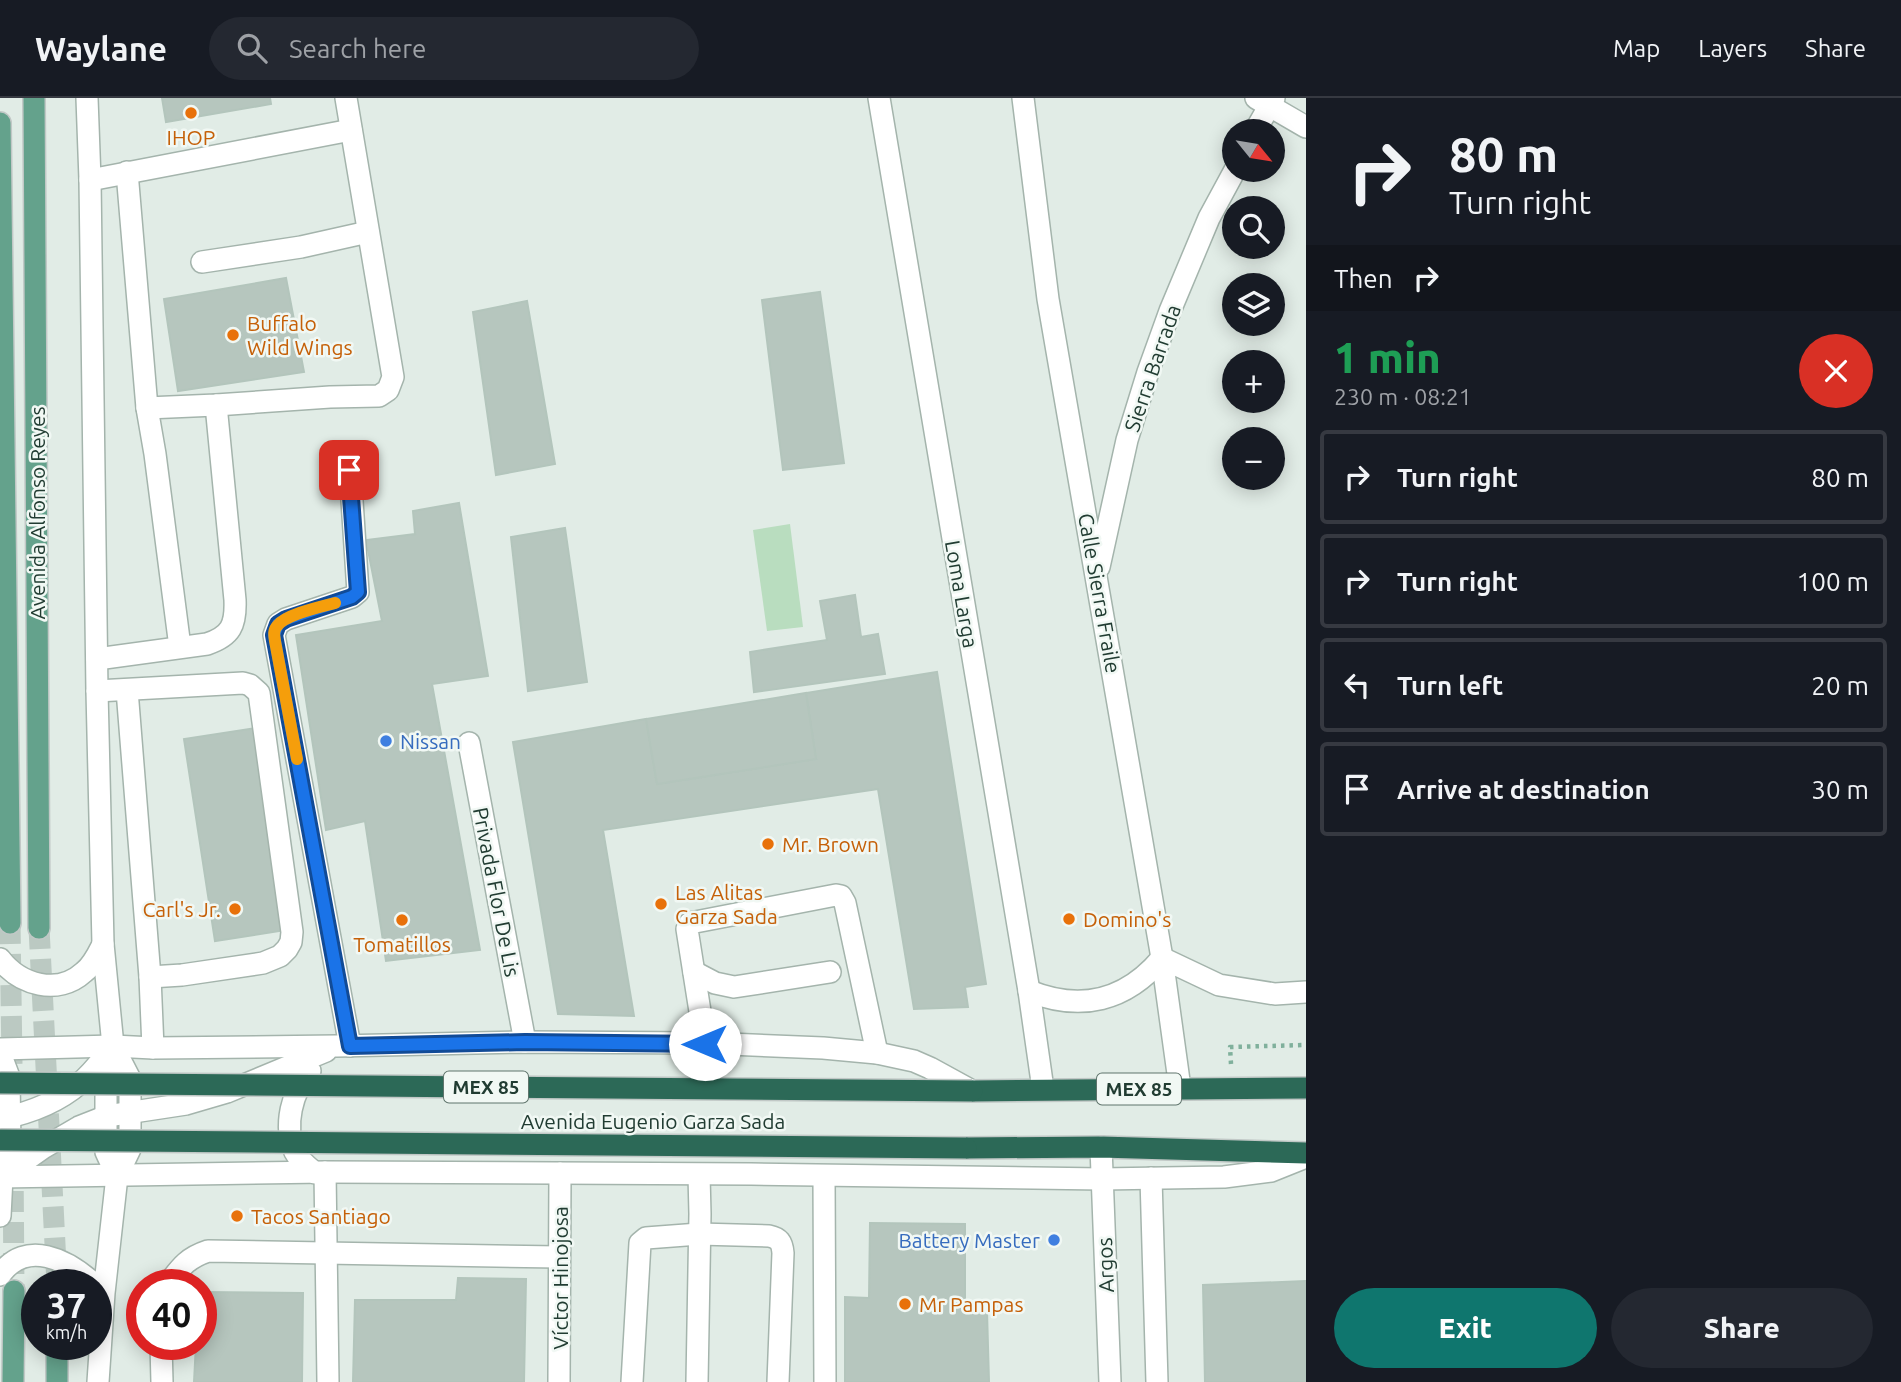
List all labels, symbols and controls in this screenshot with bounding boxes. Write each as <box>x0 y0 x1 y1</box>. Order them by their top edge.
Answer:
search box <box>209 17 699 80</box>
icon: search <box>233 29 271 67</box>
text: Waylane <box>35 30 167 67</box>
text: Search here <box>289 34 426 63</box>
text: Map <box>1613 35 1660 62</box>
text: Layers <box>1698 35 1767 62</box>
text: Share <box>1805 35 1866 62</box>
marker: IHOP <box>183 105 199 121</box>
north arrow <box>1222 119 1284 182</box>
map controls <box>1222 119 1285 490</box>
place label: IHOP <box>167 125 215 149</box>
icon: right <box>1334 126 1425 217</box>
text: 80 m <box>1449 126 1558 181</box>
text: Turn right <box>1449 184 1591 220</box>
button: search <box>1222 196 1285 259</box>
icon: right <box>1407 259 1445 297</box>
text: Then <box>1334 264 1393 293</box>
button: layers <box>1222 273 1285 336</box>
street label: Sierra Barrada <box>1119 301 1185 435</box>
place label: Buffalo Wild Wings <box>247 311 353 359</box>
marker: Buffalo Wild Wings <box>225 327 241 343</box>
text: 1 min <box>1334 334 1441 381</box>
button: close <box>1799 334 1873 408</box>
button: + <box>1222 350 1285 413</box>
text: 230 m · 08:21 <box>1334 384 1472 409</box>
street label: Avenida Alfonso Reyes <box>25 406 49 620</box>
button: − <box>1222 427 1285 490</box>
pin <box>319 440 379 500</box>
icon: arrive <box>330 451 368 489</box>
icon: right <box>1338 458 1376 496</box>
text: Turn right <box>1397 463 1518 492</box>
text: 80 m <box>1811 463 1869 492</box>
street label: Calle Sierra Fraile <box>1074 511 1126 675</box>
street label: Loma Larga <box>941 538 983 650</box>
icon: right <box>1338 562 1376 600</box>
text: Turn right <box>1397 567 1518 596</box>
text: 100 m <box>1797 567 1869 596</box>
icon: left <box>1338 666 1376 704</box>
text: Turn left <box>1397 671 1503 700</box>
text: 20 m <box>1811 671 1869 700</box>
place label: Nissan <box>400 729 461 753</box>
marker: Nissan <box>378 733 394 749</box>
icon: arrive <box>1338 770 1376 808</box>
text: Arrive at destination <box>1397 775 1650 804</box>
text: 30 m <box>1811 775 1869 804</box>
street label: Privada Flor De Lis <box>469 805 525 979</box>
place label: Mr. Brown <box>782 832 879 856</box>
marker: Mr. Brown <box>760 836 776 852</box>
place label: Las Alitas Garza Sada <box>675 880 778 928</box>
marker: Las Alitas Garza Sada <box>653 896 669 912</box>
place label: Carl's Jr. <box>142 897 221 921</box>
marker: Carl's Jr. <box>227 901 243 917</box>
place label: Domino's <box>1083 907 1171 931</box>
marker: Domino's <box>1061 911 1077 927</box>
marker: Tomatillos <box>394 912 410 928</box>
place label: Tomatillos <box>353 932 451 956</box>
position arrow <box>668 1007 742 1081</box>
road number: MEX 85 <box>444 1071 528 1102</box>
road number: MEX 85 <box>1097 1074 1181 1105</box>
street label: Avenida Eugenio Garza Sada <box>521 1109 785 1133</box>
place label: Tacos Santiago <box>251 1204 391 1228</box>
street label: Víctor Hinojosa <box>548 1206 572 1350</box>
marker: Tacos Santiago <box>229 1208 245 1224</box>
place label: Battery Master <box>899 1228 1040 1252</box>
marker: Battery Master <box>1046 1232 1062 1248</box>
street label: Argos <box>1092 1237 1118 1293</box>
speed limit sign: 40 <box>126 1269 217 1360</box>
text: 37 <box>47 1285 86 1325</box>
button: Exit <box>1334 1288 1597 1368</box>
button: Share <box>1611 1288 1873 1368</box>
place label: Mr Pampas <box>919 1292 1024 1316</box>
marker: Mr Pampas <box>897 1296 913 1312</box>
text: km/h <box>46 1322 87 1342</box>

